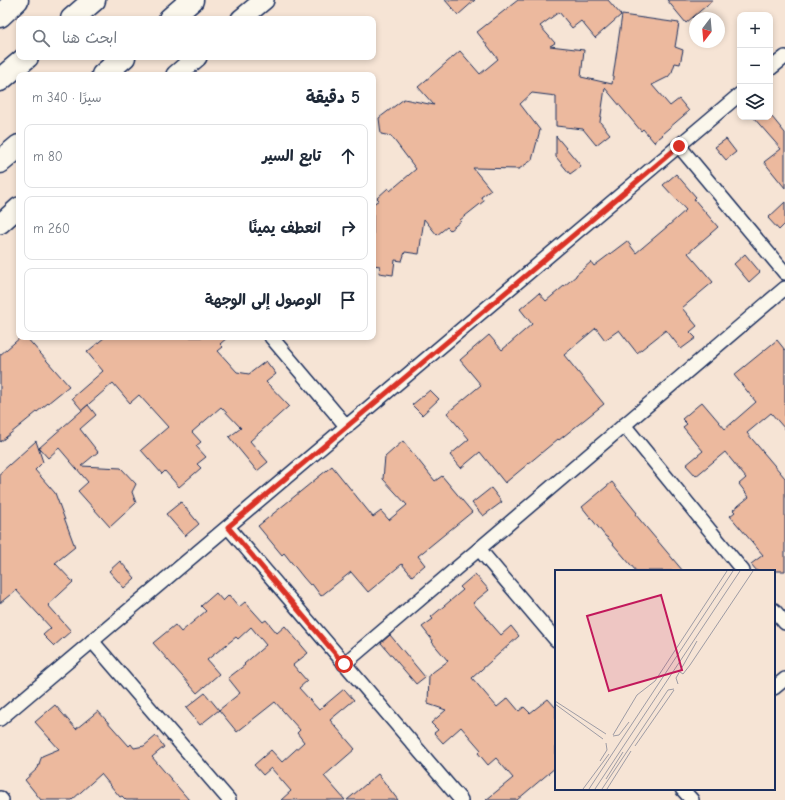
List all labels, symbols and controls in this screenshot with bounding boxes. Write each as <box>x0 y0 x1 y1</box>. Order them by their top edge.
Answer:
north arrow <box>689 12 725 48</box>
map controls <box>737 12 773 120</box>
button: + <box>737 12 773 48</box>
search box <box>16 16 376 60</box>
icon: search <box>30 27 52 49</box>
text: ابحث هنا <box>62 29 117 47</box>
button: − <box>737 48 773 84</box>
button: layers <box>737 84 773 120</box>
text: 5 دقيقة <box>306 88 360 107</box>
text: سيرًا · 340 m <box>32 90 102 105</box>
route end <box>670 137 688 155</box>
icon: ahead <box>337 145 359 167</box>
text: تابع السير <box>262 147 321 165</box>
text: 80 m <box>33 149 63 164</box>
icon: right <box>337 217 359 239</box>
text: انعطف يمينًا <box>249 219 321 237</box>
text: 260 m <box>33 221 70 236</box>
icon: arrive <box>337 289 359 311</box>
text: الوصول إلى الوجهة <box>205 291 321 309</box>
inset map <box>555 570 775 790</box>
route start <box>335 655 353 673</box>

